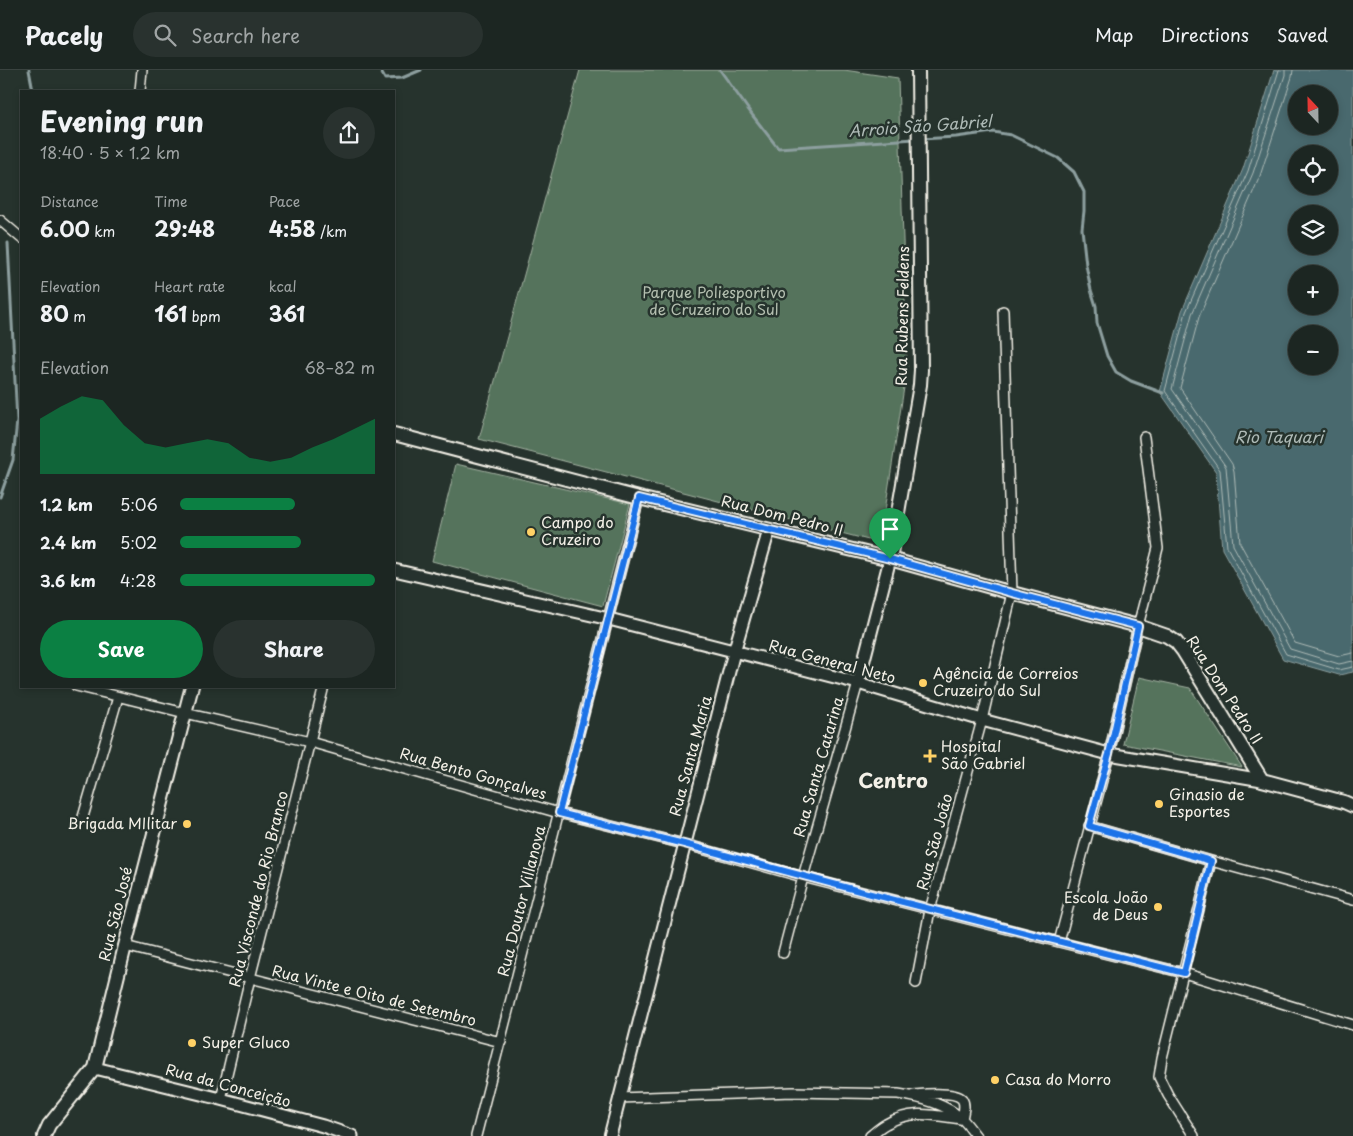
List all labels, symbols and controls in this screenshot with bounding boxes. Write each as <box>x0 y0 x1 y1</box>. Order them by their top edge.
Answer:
search box <box>133 12 483 57</box>
text: Pacely <box>25 17 103 53</box>
icon: search <box>151 21 179 49</box>
text: Search here <box>191 21 300 49</box>
text: Map <box>1095 21 1133 48</box>
text: Directions <box>1161 21 1249 48</box>
text: Saved <box>1277 21 1328 48</box>
north arrow <box>1288 85 1338 135</box>
map controls <box>1288 85 1338 375</box>
text: Evening run <box>40 99 204 142</box>
button: share <box>323 107 375 159</box>
water label: Arroio São Gabriel <box>848 108 995 142</box>
text: 18:40 · 5 × 1.2 km <box>40 140 180 164</box>
button: locate <box>1288 145 1338 195</box>
text: Distance <box>40 191 99 212</box>
text: Time <box>154 191 187 212</box>
text: Pace <box>269 191 300 212</box>
button: layers <box>1288 205 1338 255</box>
text: 6.00 <box>40 212 90 244</box>
text: 29:48 <box>154 212 215 244</box>
text: 4:58 <box>269 212 316 244</box>
text: km <box>90 221 115 242</box>
text: /km <box>316 221 347 242</box>
street label: Rua Rubens Feldens <box>889 246 914 386</box>
button: + <box>1288 265 1338 315</box>
text: Elevation <box>40 276 100 297</box>
text: Heart rate <box>154 276 225 297</box>
text: kcal <box>269 276 297 297</box>
park label: Parque Poliesportivo de Cruzeiro do Sul <box>642 280 786 320</box>
text: 80 <box>40 297 69 329</box>
text: 161 <box>154 297 187 329</box>
text: 361 <box>269 297 305 329</box>
text: m <box>69 306 86 327</box>
text: bpm <box>187 306 221 327</box>
button: − <box>1288 325 1338 375</box>
text: Elevation <box>40 355 109 379</box>
text: 68–82 m <box>304 355 375 379</box>
water label: Rio Taquari <box>1235 424 1326 448</box>
street label: Rua Dom Pedro II <box>719 488 846 541</box>
text: 1.2 km <box>40 492 93 516</box>
text: 5:06 <box>120 492 158 516</box>
pin <box>869 508 911 559</box>
place label: Campo do Cruzeiro <box>541 510 614 550</box>
icon: arrive <box>876 515 904 543</box>
marker: Campo do Cruzeiro <box>525 526 537 538</box>
text: 2.4 km <box>40 530 96 554</box>
text: 5:02 <box>120 530 157 554</box>
text: 3.6 km <box>40 568 96 592</box>
text: 4:28 <box>120 568 156 592</box>
button: Save <box>40 620 203 678</box>
button: Share <box>213 620 375 678</box>
street label: Rua Dom Pedro II <box>1182 630 1269 748</box>
street label: Rua General Neto <box>766 633 898 689</box>
place label: Agência de Correios Cruzeiro do Sul <box>933 661 1079 701</box>
marker: Agência de Correios Cruzeiro do Sul <box>917 677 929 689</box>
street label: Rua Santa Maria <box>662 692 717 819</box>
street label: Rua Santa Catarina <box>787 693 849 840</box>
place label: Hospital São Gabriel <box>941 734 1025 774</box>
street label: Rua Bento Gonçalves <box>397 741 550 805</box>
marker: Hospital São Gabriel <box>923 749 937 763</box>
district label: Centro <box>858 765 928 795</box>
place label: Ginasio de Esportes <box>1169 782 1245 822</box>
street label: Rua Visconde do Rio Branco <box>222 788 293 989</box>
street label: Rua São João <box>910 791 958 893</box>
marker: Ginasio de Esportes <box>1153 798 1165 810</box>
place label: Brigada MIlitar <box>67 811 177 834</box>
marker: Brigada MIlitar <box>181 818 193 830</box>
street label: Rua Doutor Villanova <box>491 822 551 979</box>
street label: Rua São José <box>92 864 137 963</box>
place label: Escola João de Deus <box>1064 885 1148 925</box>
marker: Escola João de Deus <box>1152 901 1164 913</box>
street label: Rua Vinte e Oito de Setembro <box>270 958 479 1031</box>
place label: Super Gluco <box>202 1030 290 1053</box>
marker: Super Gluco <box>186 1037 198 1049</box>
street label: Rua da Conceição <box>163 1057 294 1112</box>
place label: Casa do Morro <box>1005 1067 1111 1090</box>
marker: Casa do Morro <box>989 1074 1001 1086</box>

